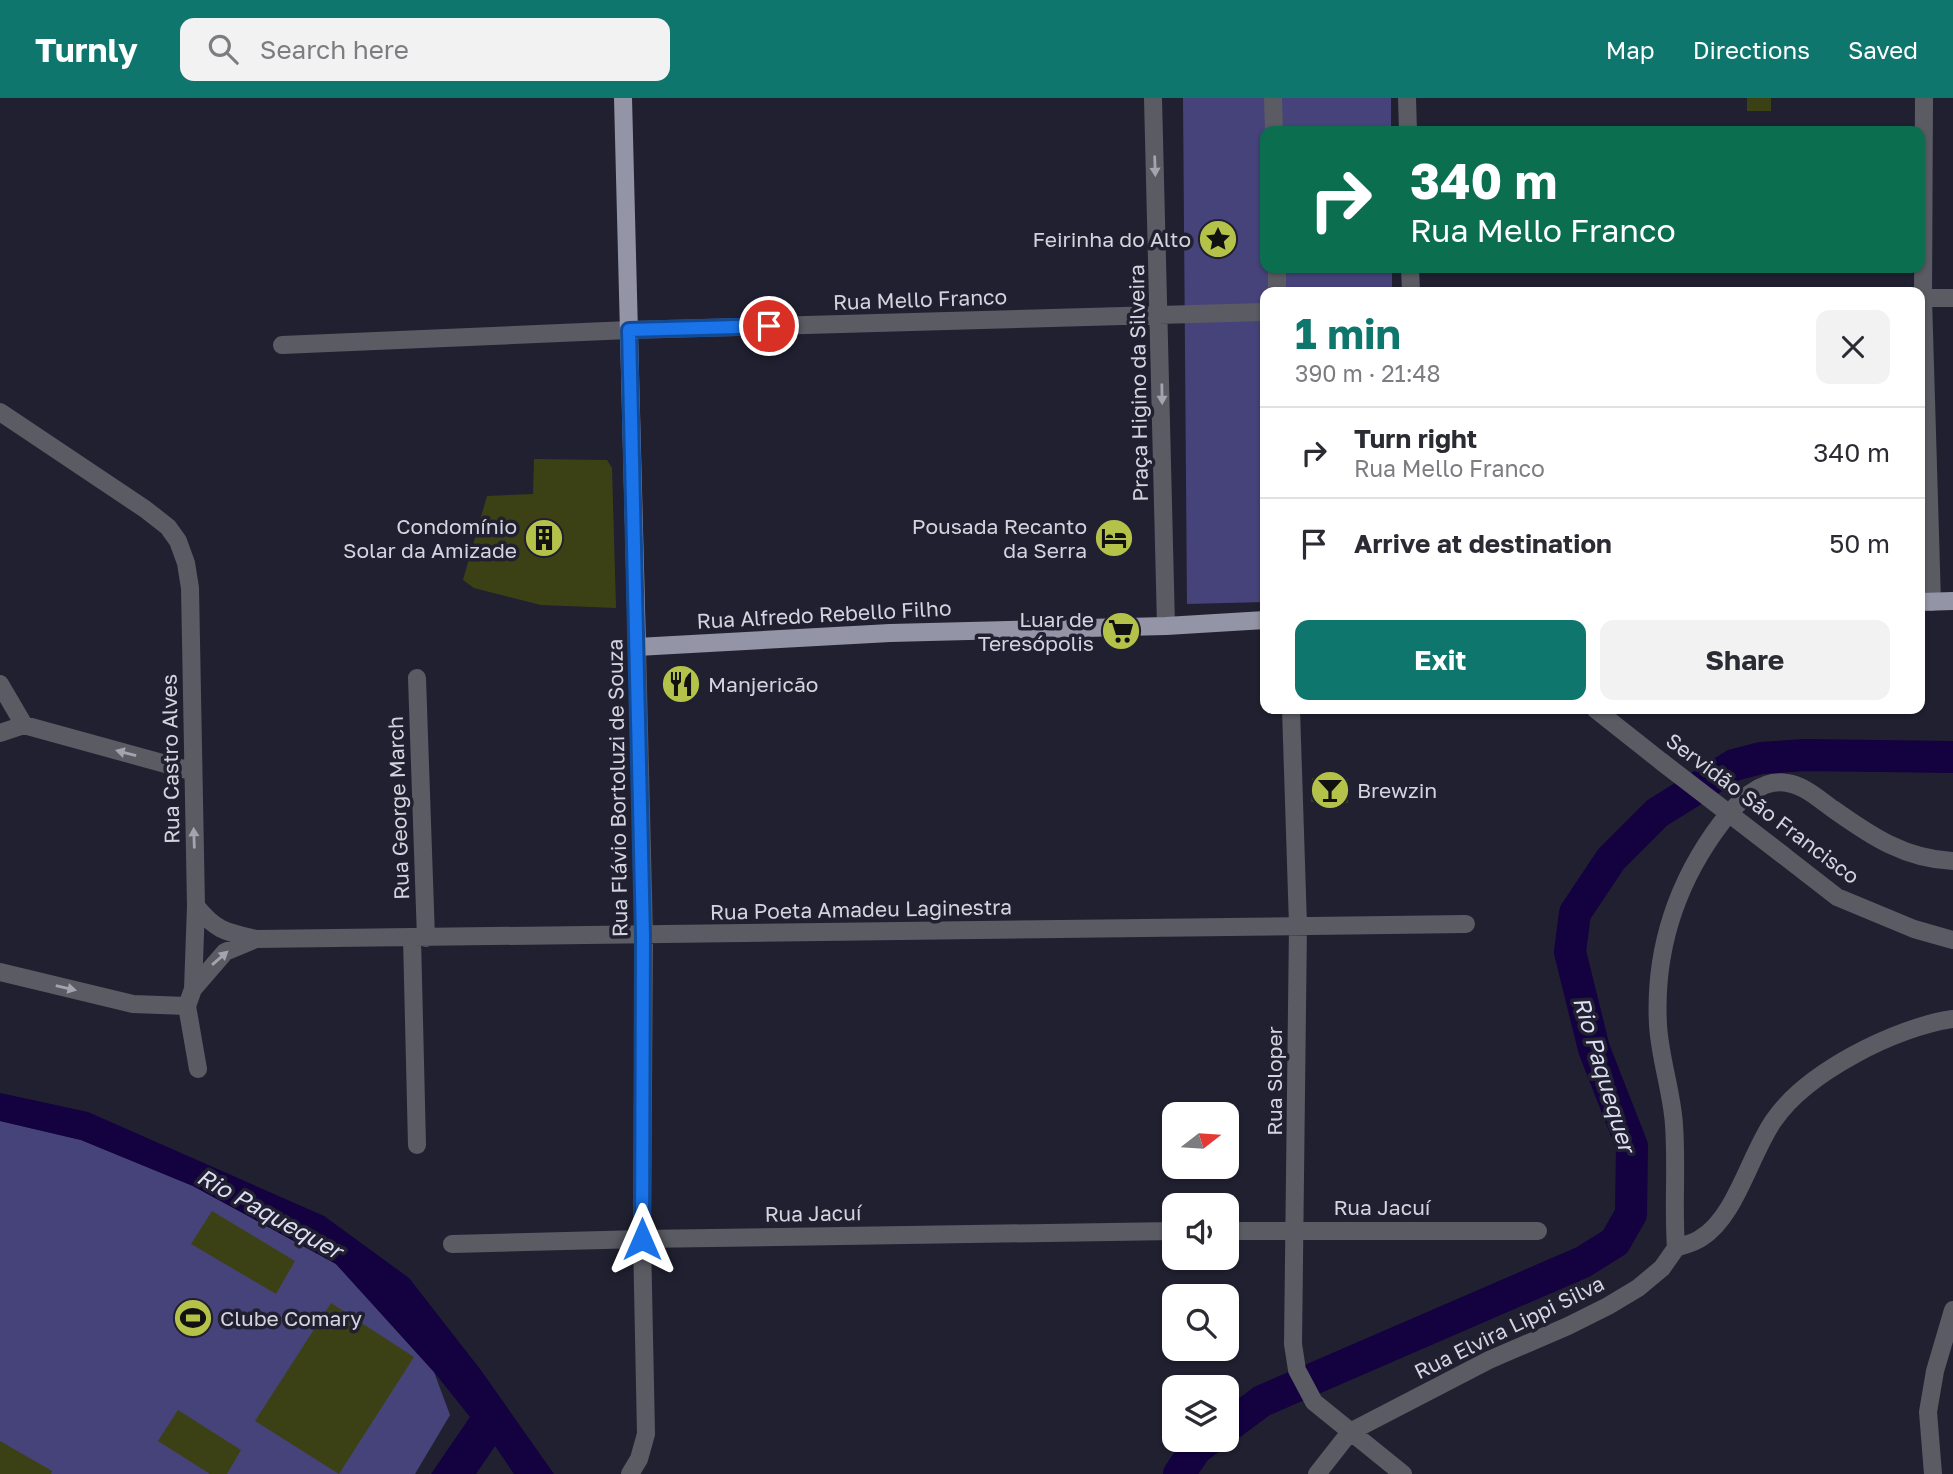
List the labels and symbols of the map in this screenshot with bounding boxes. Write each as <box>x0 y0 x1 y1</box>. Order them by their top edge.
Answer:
one-way arrow <box>1150 155 1161 177</box>
place icon: Feirinha do Alto <box>1197 218 1239 260</box>
place label: Feirinha do Alto <box>1032 226 1191 252</box>
street label: Praça Higino da Silveira <box>1123 264 1153 502</box>
street label: Rua Mello Franco <box>832 283 1008 315</box>
pin <box>739 296 799 356</box>
one-way arrow <box>1156 383 1168 405</box>
place label: Condomínio Solar da Amizade <box>343 513 517 563</box>
place label: Pousada Recanto da Serra <box>912 513 1087 563</box>
building icon: Condomínio Solar da Amizade <box>523 517 565 559</box>
hotel icon: Pousada Recanto da Serra <box>1093 517 1135 559</box>
street label: Rua Alfredo Rebello Filho <box>696 594 952 634</box>
place label: Luar de Teresópolis <box>978 606 1094 656</box>
supermarket icon: Luar de Teresópolis <box>1100 610 1142 652</box>
street label: Rua Flávio Bortoluzi de Souza <box>601 639 633 937</box>
restaurant icon: Manjericão <box>660 663 702 705</box>
place label: Manjericão <box>708 671 818 697</box>
street label: Rua Castro Alves <box>156 674 184 844</box>
street label: Rua George March <box>382 716 414 900</box>
street label: Servidão São Francisco <box>1661 727 1865 889</box>
one-way arrow <box>114 747 136 758</box>
bar icon: Brewzin <box>1309 769 1351 811</box>
place label: Brewzin <box>1357 777 1437 803</box>
one-way arrow <box>188 827 199 849</box>
street label: Rua Poeta Amadeu Laginestra <box>710 893 1012 925</box>
one-way arrow <box>211 950 229 966</box>
one-way arrow <box>56 983 78 994</box>
water label: Rio Paquequer <box>1568 993 1643 1158</box>
street label: Rua Sloper <box>1261 1026 1287 1136</box>
north arrow <box>1162 1102 1239 1180</box>
water label: Rio Paquequer <box>193 1162 350 1266</box>
street label: Rua Jacuí <box>1334 1194 1432 1220</box>
street label: Rua Jacuí <box>764 1199 863 1227</box>
position arrow <box>605 1202 679 1276</box>
street label: Rua Elvira Lippi Silva <box>1410 1270 1608 1384</box>
sports icon: Clube Comary <box>172 1297 214 1339</box>
place label: Clube Comary <box>220 1305 362 1331</box>

